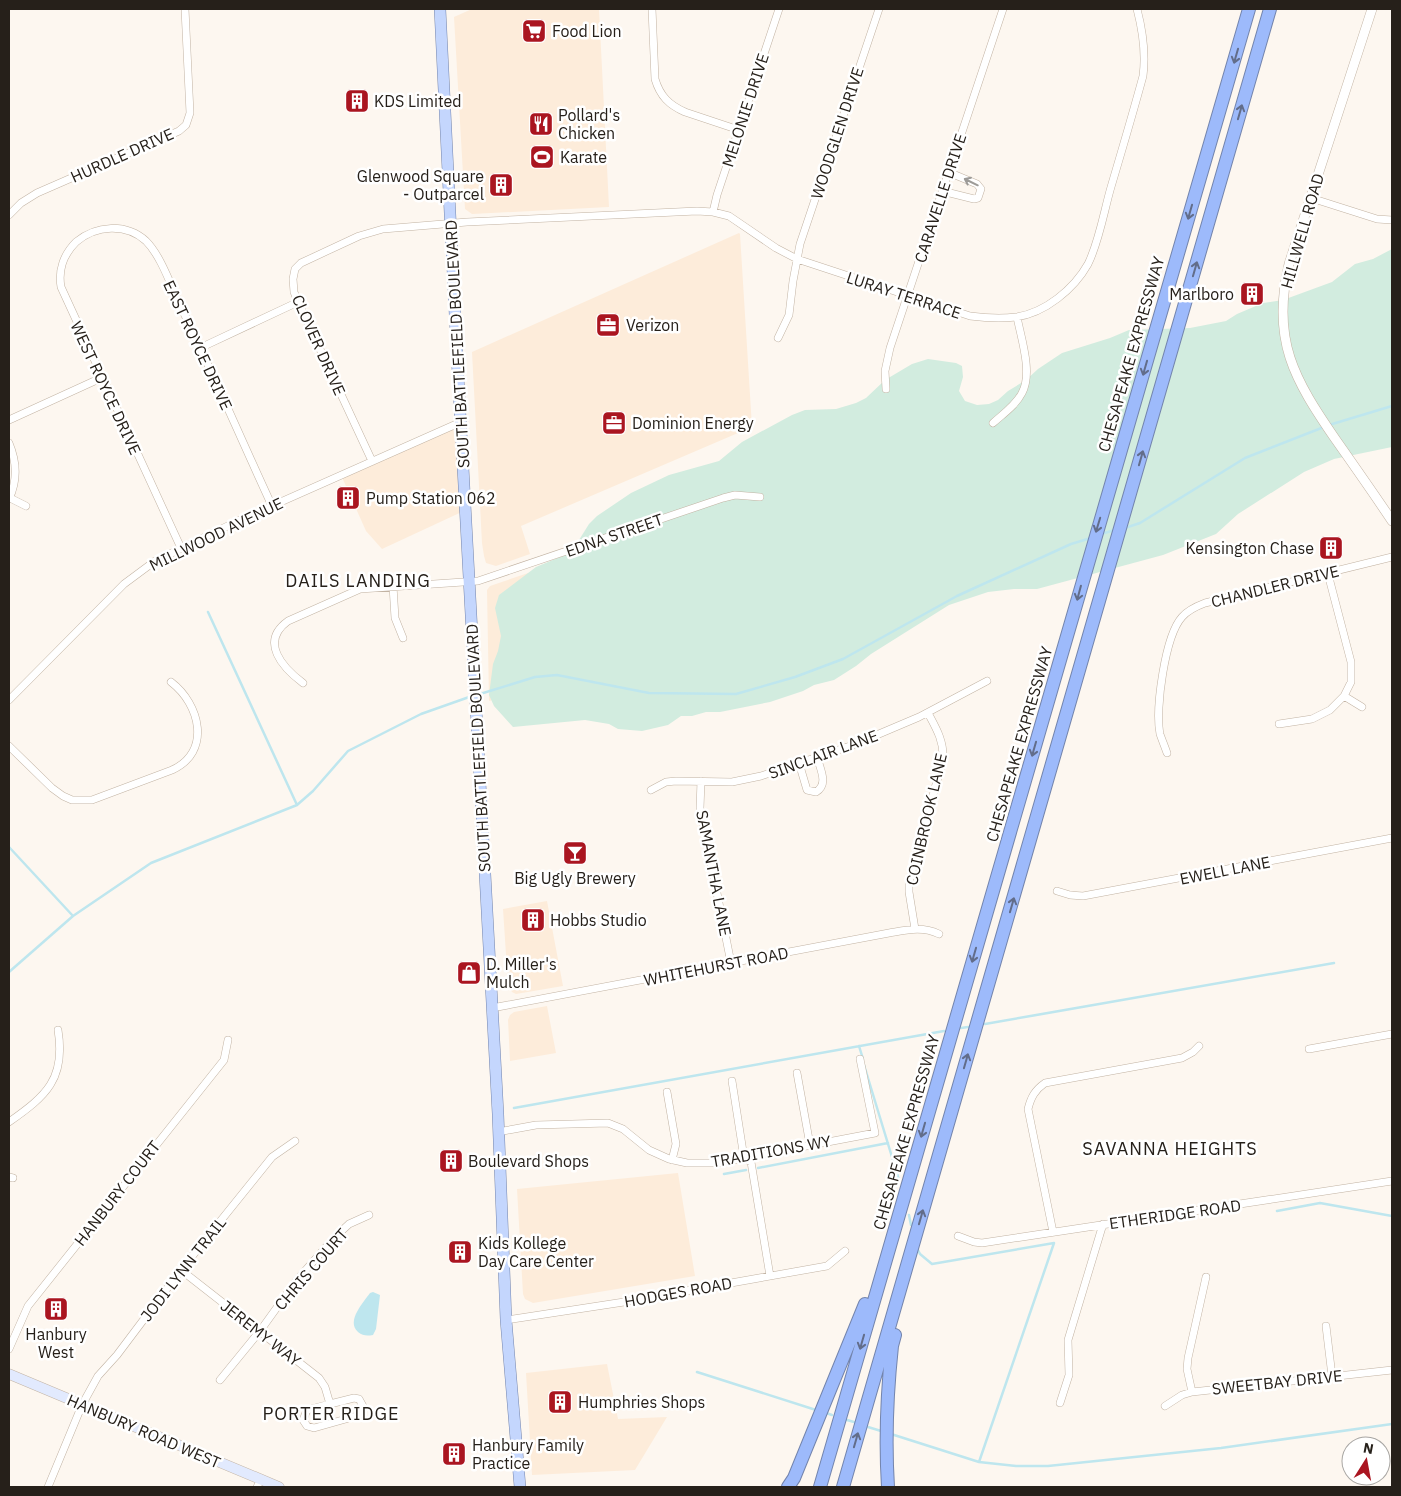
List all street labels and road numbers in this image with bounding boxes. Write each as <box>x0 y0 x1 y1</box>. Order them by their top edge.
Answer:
street label: MELONIE DRIVE <box>717 51 773 169</box>
street label: WOODGLEN DRIVE <box>806 64 868 202</box>
street label: HURDLE DRIVE <box>67 123 177 187</box>
street label: CARAVELLE DRIVE <box>910 131 970 265</box>
street label: HILLWELL ROAD <box>1276 171 1328 291</box>
street label: SOUTH BATTLEFIELD BOULEVARD <box>441 219 473 469</box>
street label: CHESAPEAKE EXPRESSWAY <box>1093 253 1169 454</box>
street label: LURAY TERRACE <box>844 267 964 323</box>
street label: EAST ROYCE DRIVE <box>159 277 237 413</box>
street label: CLOVER DRIVE <box>288 292 350 398</box>
street label: WEST ROYCE DRIVE <box>66 318 146 458</box>
street label: MILLWOOD AVENUE <box>146 493 286 575</box>
street label: EDNA STREET <box>563 509 665 561</box>
street label: CHANDLER DRIVE <box>1209 560 1341 612</box>
street label: SOUTH BATTLEFIELD BOULEVARD <box>462 623 494 873</box>
street label: CHESAPEAKE EXPRESSWAY <box>981 643 1057 844</box>
street label: SINCLAIR LANE <box>765 725 881 783</box>
street label: COINBROOK LANE <box>901 751 951 887</box>
street label: SAMANTHA LANE <box>692 808 736 938</box>
street label: EWELL LANE <box>1178 851 1272 889</box>
street label: WHITEHURST ROAD <box>642 942 790 990</box>
street label: CHESAPEAKE EXPRESSWAY <box>868 1031 944 1232</box>
street label: TRADITIONS WY <box>709 1131 833 1171</box>
street label: HANBURY COURT <box>70 1136 164 1250</box>
street label: ETHERIDGE ROAD <box>1108 1195 1242 1233</box>
street label: JODI LYNN TRAIL <box>136 1213 230 1325</box>
street label: CHRIS COURT <box>270 1224 352 1314</box>
street label: HODGES ROAD <box>623 1273 733 1311</box>
street label: JEREMY WAY <box>217 1295 306 1371</box>
street label: SWEETBAY DRIVE <box>1211 1365 1343 1399</box>
street label: HANBURY ROAD WEST <box>64 1390 224 1472</box>

